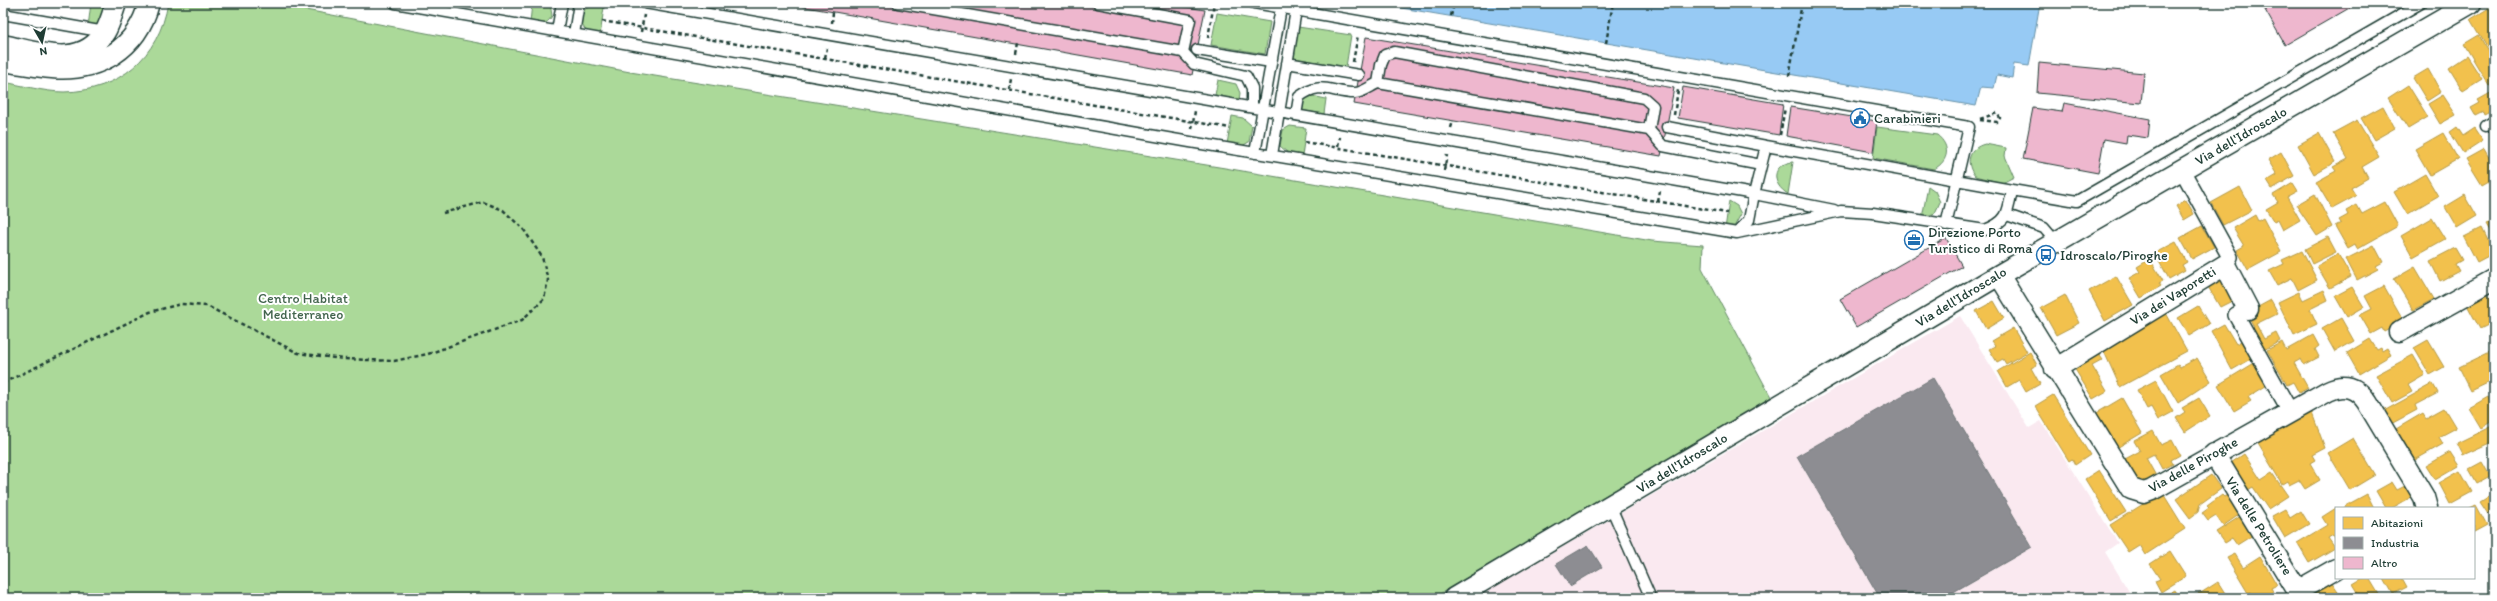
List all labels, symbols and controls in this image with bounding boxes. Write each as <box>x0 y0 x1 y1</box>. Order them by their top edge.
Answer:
north arrow <box>22 22 62 62</box>
text: N <box>39 44 48 58</box>
street label: Via dell'Idroscalo <box>2192 103 2290 169</box>
public building icon: Carabinieri <box>1849 107 1871 129</box>
place label: Carabinieri <box>1874 110 1941 127</box>
place label: Direzione Porto Turistico di Roma <box>1928 224 2033 257</box>
office icon: Direzione Porto Turistico di Roma <box>1903 229 1925 251</box>
bus stop icon: Idroscalo/Piroghe <box>2035 244 2057 266</box>
place label: Idroscalo/Piroghe <box>2060 247 2168 264</box>
street label: Via dell'Idroscalo <box>1912 263 2010 331</box>
street label: Via dei Vaporetti <box>2127 263 2219 329</box>
park label: Centro Habitat Mediterraneo <box>258 290 348 323</box>
street label: Via dell'Idroscalo <box>1633 429 1731 497</box>
street label: Via delle Piroghe <box>2145 433 2241 497</box>
street label: Via delle Petroliere <box>2222 474 2296 579</box>
legend <box>2335 507 2475 579</box>
text: Abitazioni <box>2371 516 2423 530</box>
text: Industria <box>2371 536 2420 550</box>
text: Altro <box>2371 556 2397 570</box>

